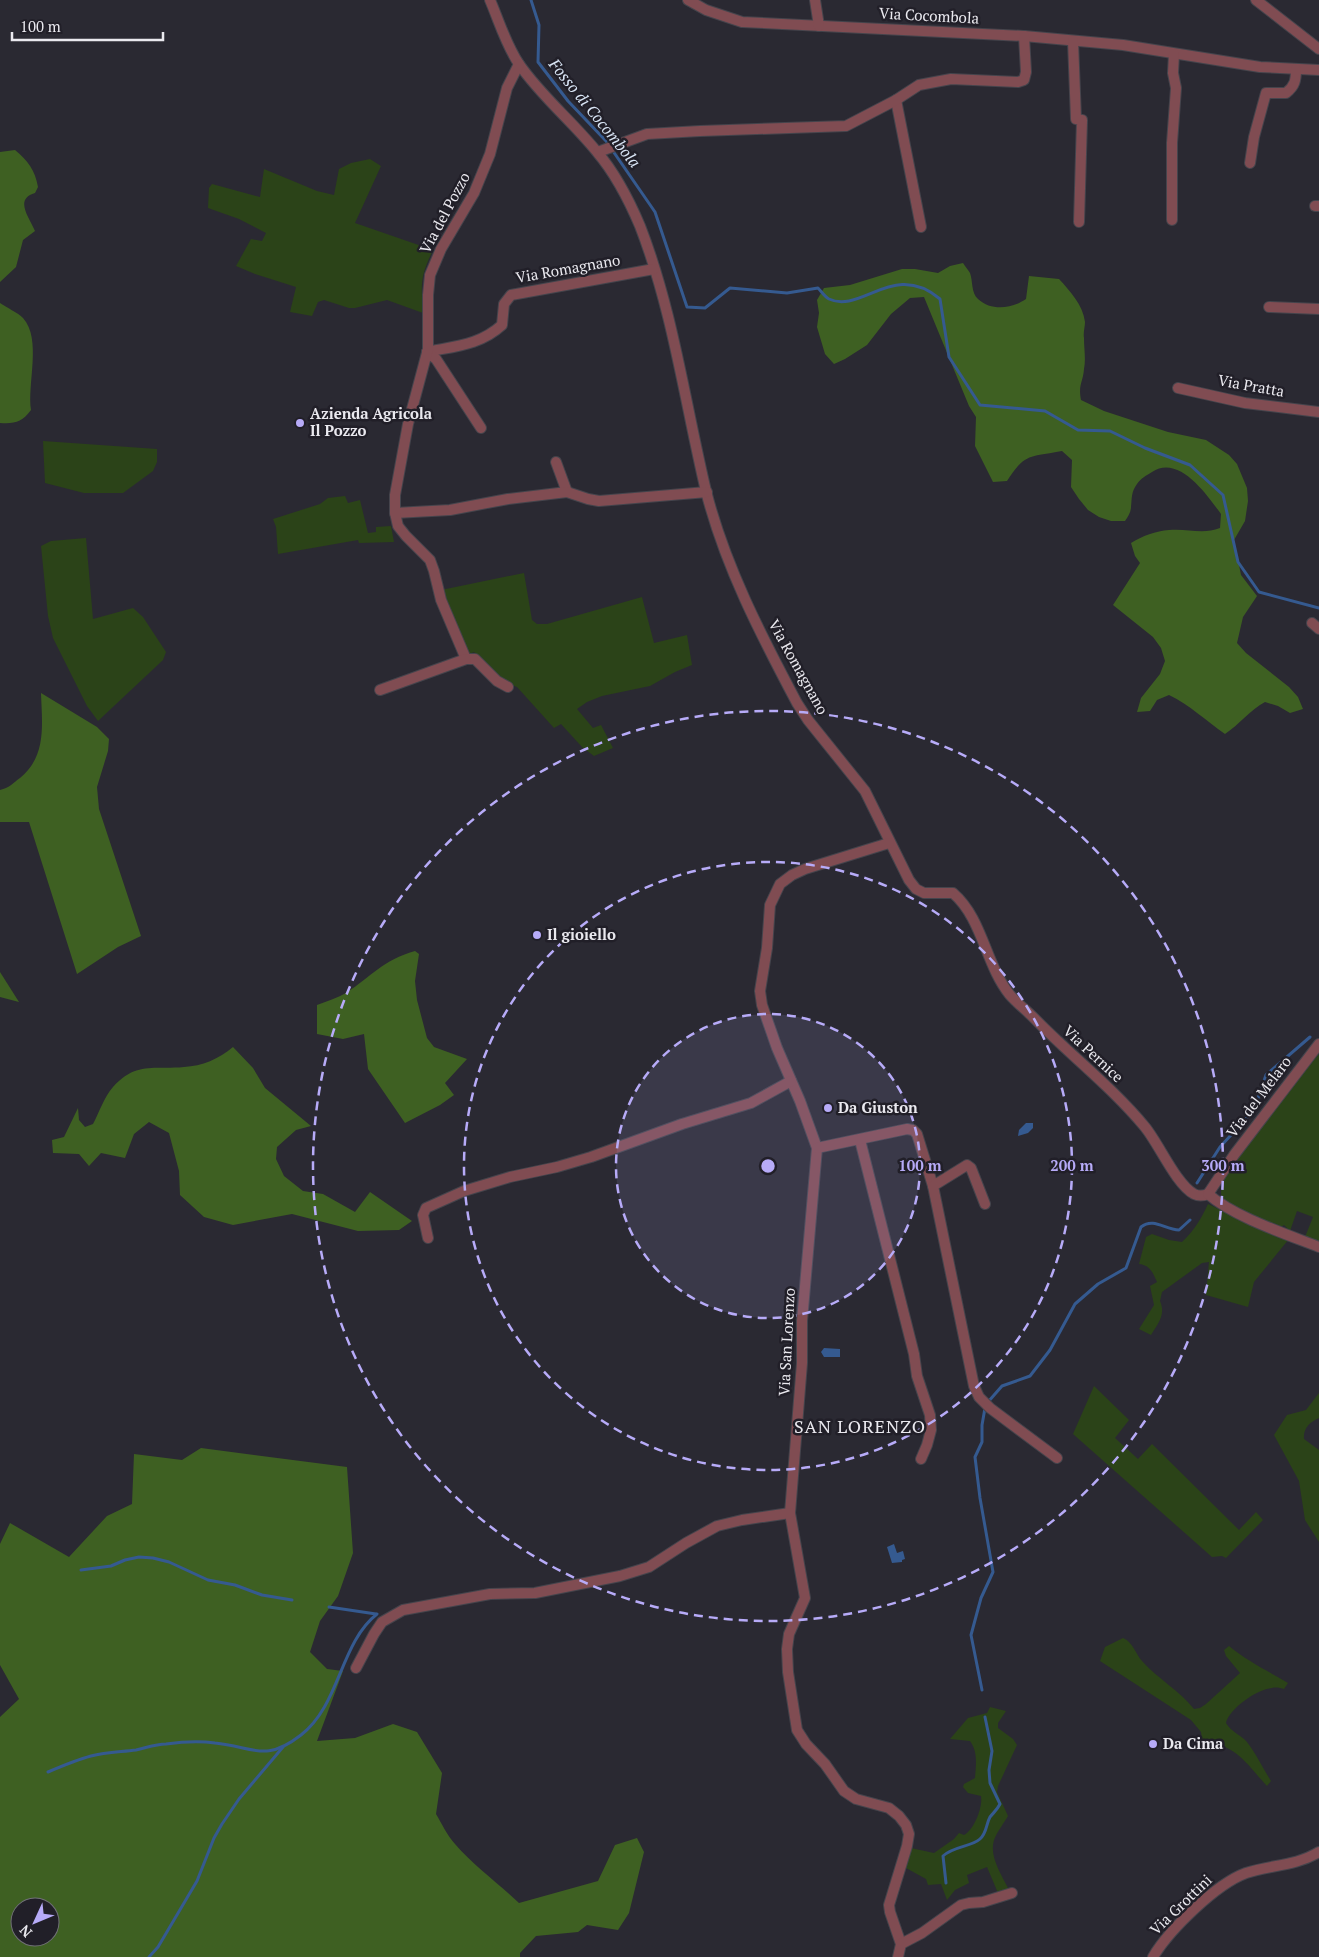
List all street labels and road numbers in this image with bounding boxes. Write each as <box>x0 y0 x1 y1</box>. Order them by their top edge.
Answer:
street label: Via Cocombola <box>879 2 980 28</box>
street label: Via del Pozzo <box>414 169 474 257</box>
street label: Via Romagnano <box>514 249 622 287</box>
street label: Via Pratta <box>1216 369 1286 401</box>
street label: Via Romagnano <box>765 615 833 718</box>
street label: Via Pernice <box>1059 1020 1128 1086</box>
street label: Via del Melaro <box>1221 1052 1295 1141</box>
street label: Via San Lorenzo <box>773 1287 799 1397</box>
street label: Via Grottini <box>1145 1870 1216 1939</box>

